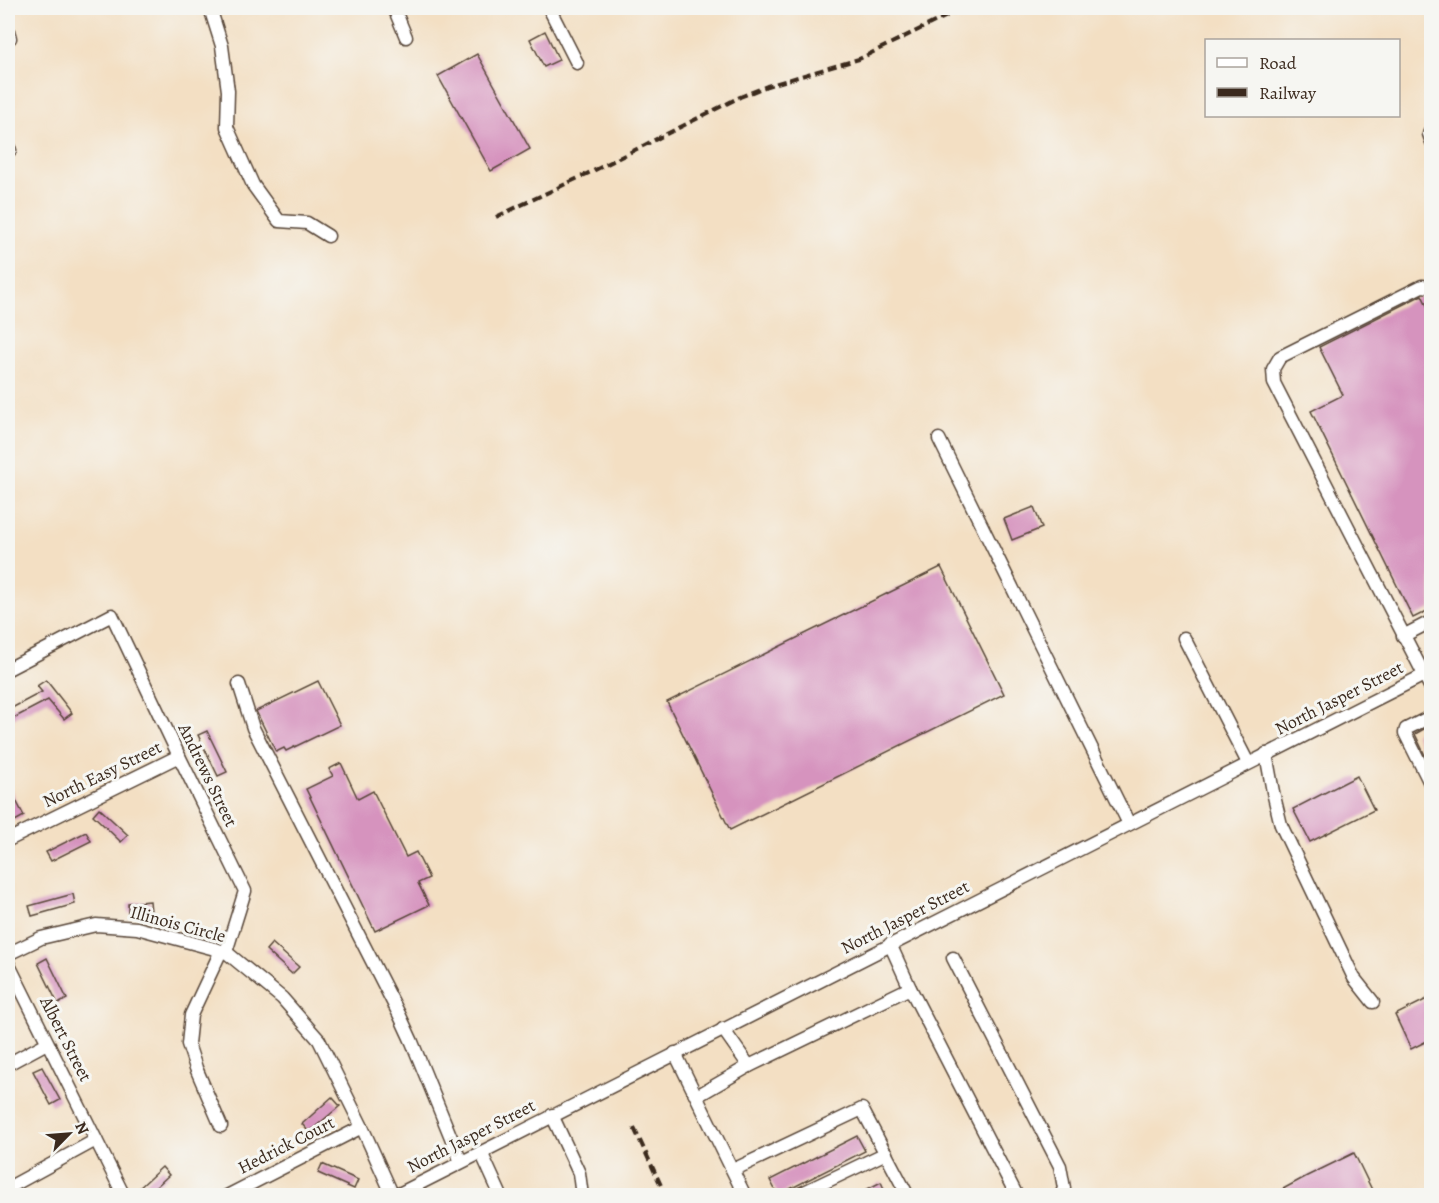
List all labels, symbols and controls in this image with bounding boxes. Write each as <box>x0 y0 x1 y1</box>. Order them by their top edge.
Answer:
legend <box>1205 39 1400 117</box>
text: Road <box>1259 51 1297 75</box>
text: Railway <box>1259 81 1317 105</box>
street label: North Jasper Street <box>1271 655 1407 741</box>
street label: Andrews Street <box>172 718 243 831</box>
street label: North Easy Street <box>39 735 165 813</box>
street label: North Jasper Street <box>837 874 973 960</box>
street label: Illinois Circle <box>128 900 228 948</box>
street label: Albert Street <box>34 991 98 1086</box>
street label: North Jasper Street <box>403 1093 539 1179</box>
north arrow <box>39 1104 99 1164</box>
street label: Hedrick Court <box>234 1110 338 1180</box>
text: N <box>69 1118 94 1138</box>

